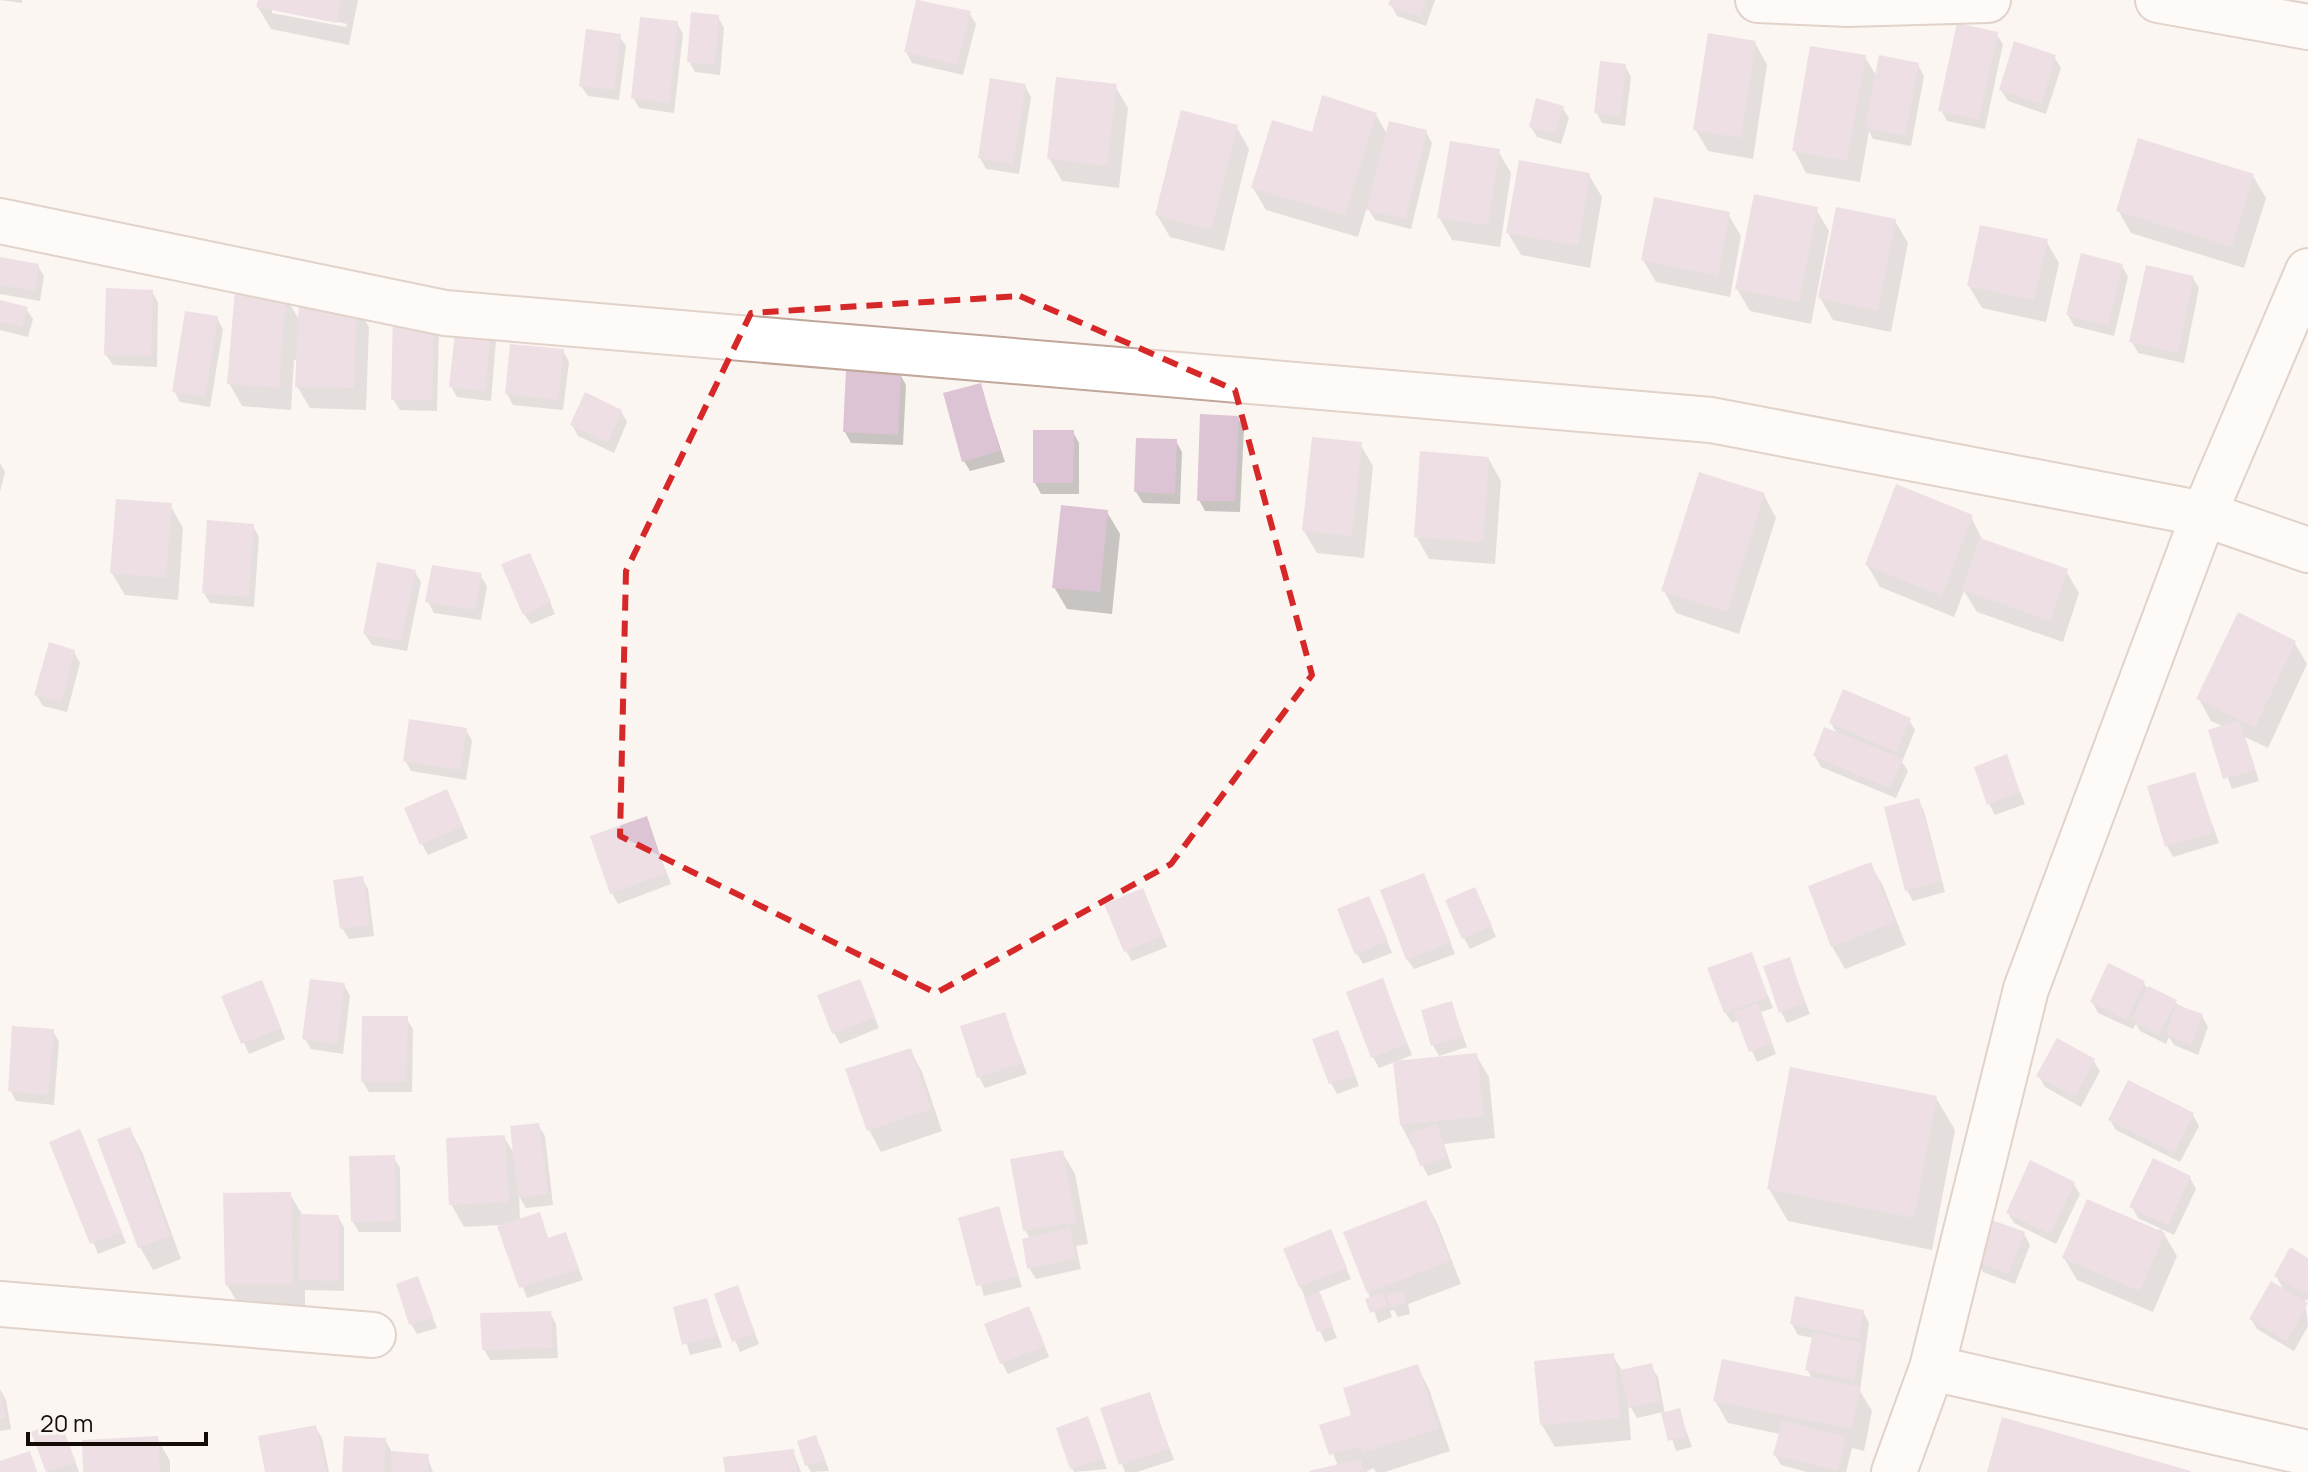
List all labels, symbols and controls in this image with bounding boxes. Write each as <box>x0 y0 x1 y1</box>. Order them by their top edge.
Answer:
scale bar <box>28 1396 206 1446</box>
text: 20 m <box>40 1406 93 1439</box>

